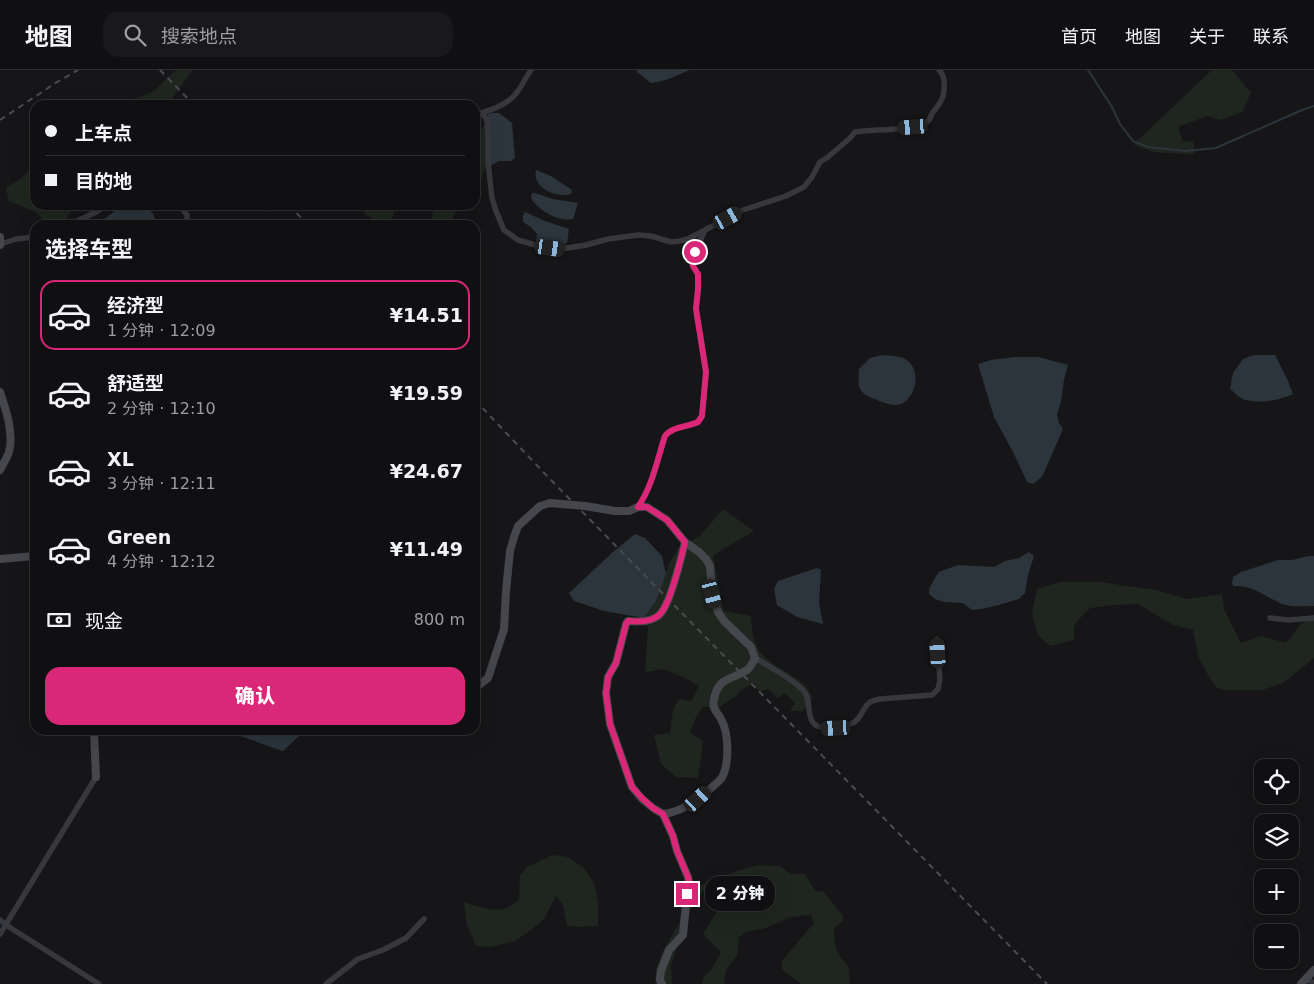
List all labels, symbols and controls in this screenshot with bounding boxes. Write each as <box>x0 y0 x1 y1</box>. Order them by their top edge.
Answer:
search box <box>103 12 453 57</box>
icon: search <box>121 21 149 49</box>
text: 地图 <box>25 23 73 51</box>
text: 搜索地点 <box>161 25 237 47</box>
text: 首页 <box>1061 26 1097 47</box>
text: 地图 <box>1125 26 1161 47</box>
text: 关于 <box>1189 26 1225 47</box>
text: 联系 <box>1253 26 1289 47</box>
car <box>897 118 928 136</box>
text: 上车点 <box>75 122 132 144</box>
text: 目的地 <box>75 170 132 192</box>
car <box>711 204 744 232</box>
text: 选择车型 <box>45 237 133 262</box>
car <box>534 238 565 258</box>
route start <box>684 241 706 263</box>
icon: car <box>47 293 92 338</box>
text: 经济型 <box>107 294 164 316</box>
text: ¥14.51 <box>390 304 463 326</box>
text: 1 分钟 · 12:09 <box>107 321 216 340</box>
icon: car <box>47 371 92 416</box>
text: 舒适型 <box>107 372 164 394</box>
text: ¥19.59 <box>390 382 463 404</box>
text: 2 分钟 · 12:10 <box>107 399 216 418</box>
text: XL <box>107 448 134 470</box>
icon: car <box>47 449 92 494</box>
text: ¥24.67 <box>390 460 463 482</box>
text: 3 分钟 · 12:11 <box>107 474 216 493</box>
text: Green <box>107 526 171 548</box>
icon: car <box>47 527 92 572</box>
text: ¥11.49 <box>390 538 463 560</box>
text: 4 分钟 · 12:12 <box>107 552 216 571</box>
car <box>700 578 723 610</box>
icon: cash <box>45 606 73 634</box>
text: 现金 <box>85 610 123 632</box>
text: 800 m <box>414 610 465 629</box>
car <box>929 638 946 668</box>
button: 确认 <box>45 667 465 725</box>
car <box>820 720 851 736</box>
map controls <box>1254 759 1299 969</box>
button: locate <box>1254 759 1299 804</box>
car <box>681 783 714 815</box>
button: layers <box>1254 814 1299 859</box>
button: + <box>1254 869 1299 914</box>
callout: 2 分钟 <box>704 876 774 912</box>
route end <box>676 883 698 905</box>
text: 2 分钟 <box>716 884 764 903</box>
button: − <box>1254 924 1299 969</box>

